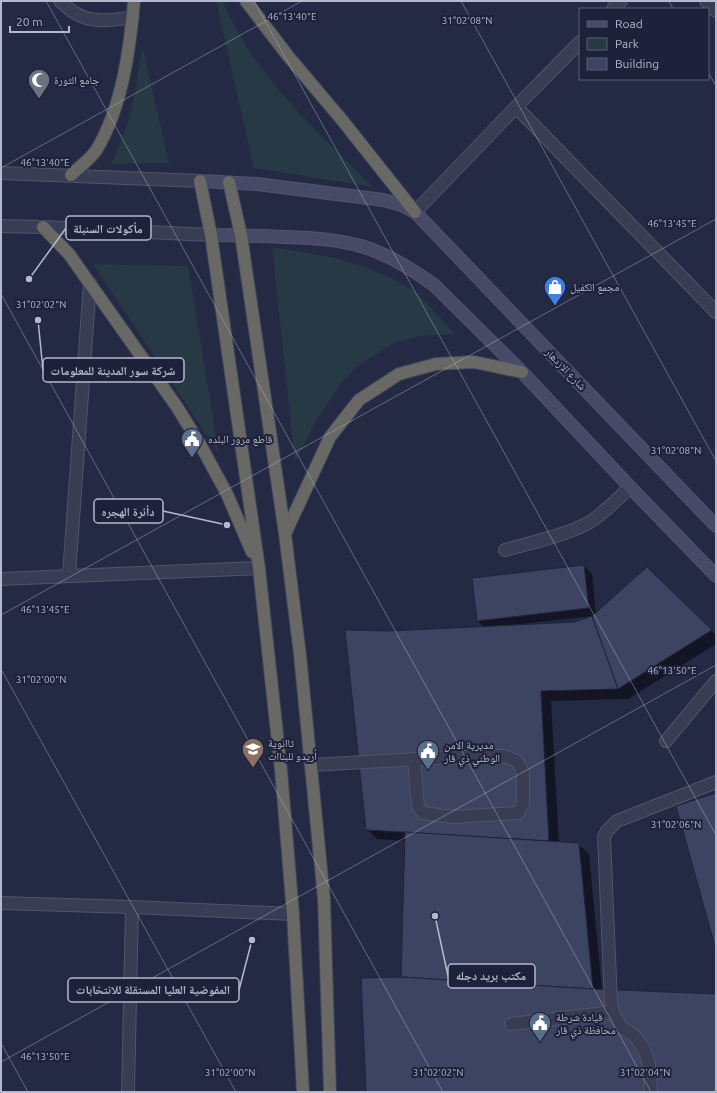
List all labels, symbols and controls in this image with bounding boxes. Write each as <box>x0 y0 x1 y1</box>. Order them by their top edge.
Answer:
scale bar <box>10 8 69 34</box>
legend <box>579 8 709 80</box>
text: 46°13'40"E <box>267 11 317 22</box>
text: 20 m <box>16 15 43 28</box>
text: 31°02'08"N <box>442 15 492 26</box>
text: Road <box>615 17 643 30</box>
text: Park <box>615 37 639 50</box>
text: Building <box>615 57 659 70</box>
mosque icon: جامع الثورة <box>26 67 52 100</box>
place label: جامع الثورة <box>54 74 99 87</box>
text: 46°13'40"E <box>20 157 70 168</box>
callout: مأكولات السنبلة <box>66 216 151 240</box>
text: 46°13'45"E <box>647 218 697 229</box>
text: مأكولات السنبلة <box>73 222 143 236</box>
shop icon: مجمع الكفيل <box>542 274 568 307</box>
place label: مجمع الكفيل <box>570 281 619 294</box>
text: 31°02'02"N <box>16 299 66 310</box>
street label: شارع الازدهار <box>542 345 589 393</box>
callout: شركة سور المدينة للمعلومات <box>43 358 184 382</box>
text: شركة سور المدينة للمعلومات <box>51 364 175 378</box>
public building icon: قاطع مرور البلده <box>179 426 205 459</box>
place label: قاطع مرور البلده <box>208 433 273 446</box>
text: 31°02'08"N <box>651 445 701 456</box>
callout: دأئرة الهجره <box>94 499 163 523</box>
text: دأئرة الهجره <box>101 505 155 519</box>
text: 46°13'45"E <box>20 604 70 615</box>
text: 46°13'50"E <box>647 665 697 676</box>
text: 31°02'00"N <box>16 674 66 685</box>
school or university icon: ثاانوية أريدو للبناات <box>240 736 266 769</box>
place label: ثاانوية أريدو للبناات <box>268 737 317 762</box>
public building icon: مديرية الامن الوطني ذي قار <box>415 738 441 771</box>
place label: مديرية الامن الوطني ذي قار <box>443 739 500 767</box>
text: 31°02'06"N <box>651 819 701 830</box>
callout: مكتب بريد دجله <box>448 964 535 988</box>
text: مكتب بريد دجله <box>456 969 527 983</box>
callout: المفوضية العليا المستقلة للانتخابات <box>68 978 239 1002</box>
text: المفوضية العليا المستقلة للانتخابات <box>76 983 230 997</box>
public building icon: قيادة شرطة محافظة ذي قار <box>527 1010 553 1043</box>
place label: قيادة شرطة محافظة ذي قار <box>555 1011 616 1039</box>
text: 46°13'50"E <box>20 1051 70 1062</box>
text: 31°02'00"N <box>205 1067 255 1078</box>
text: 31°02'02"N <box>413 1067 463 1078</box>
text: 31°02'04"N <box>620 1067 670 1078</box>

